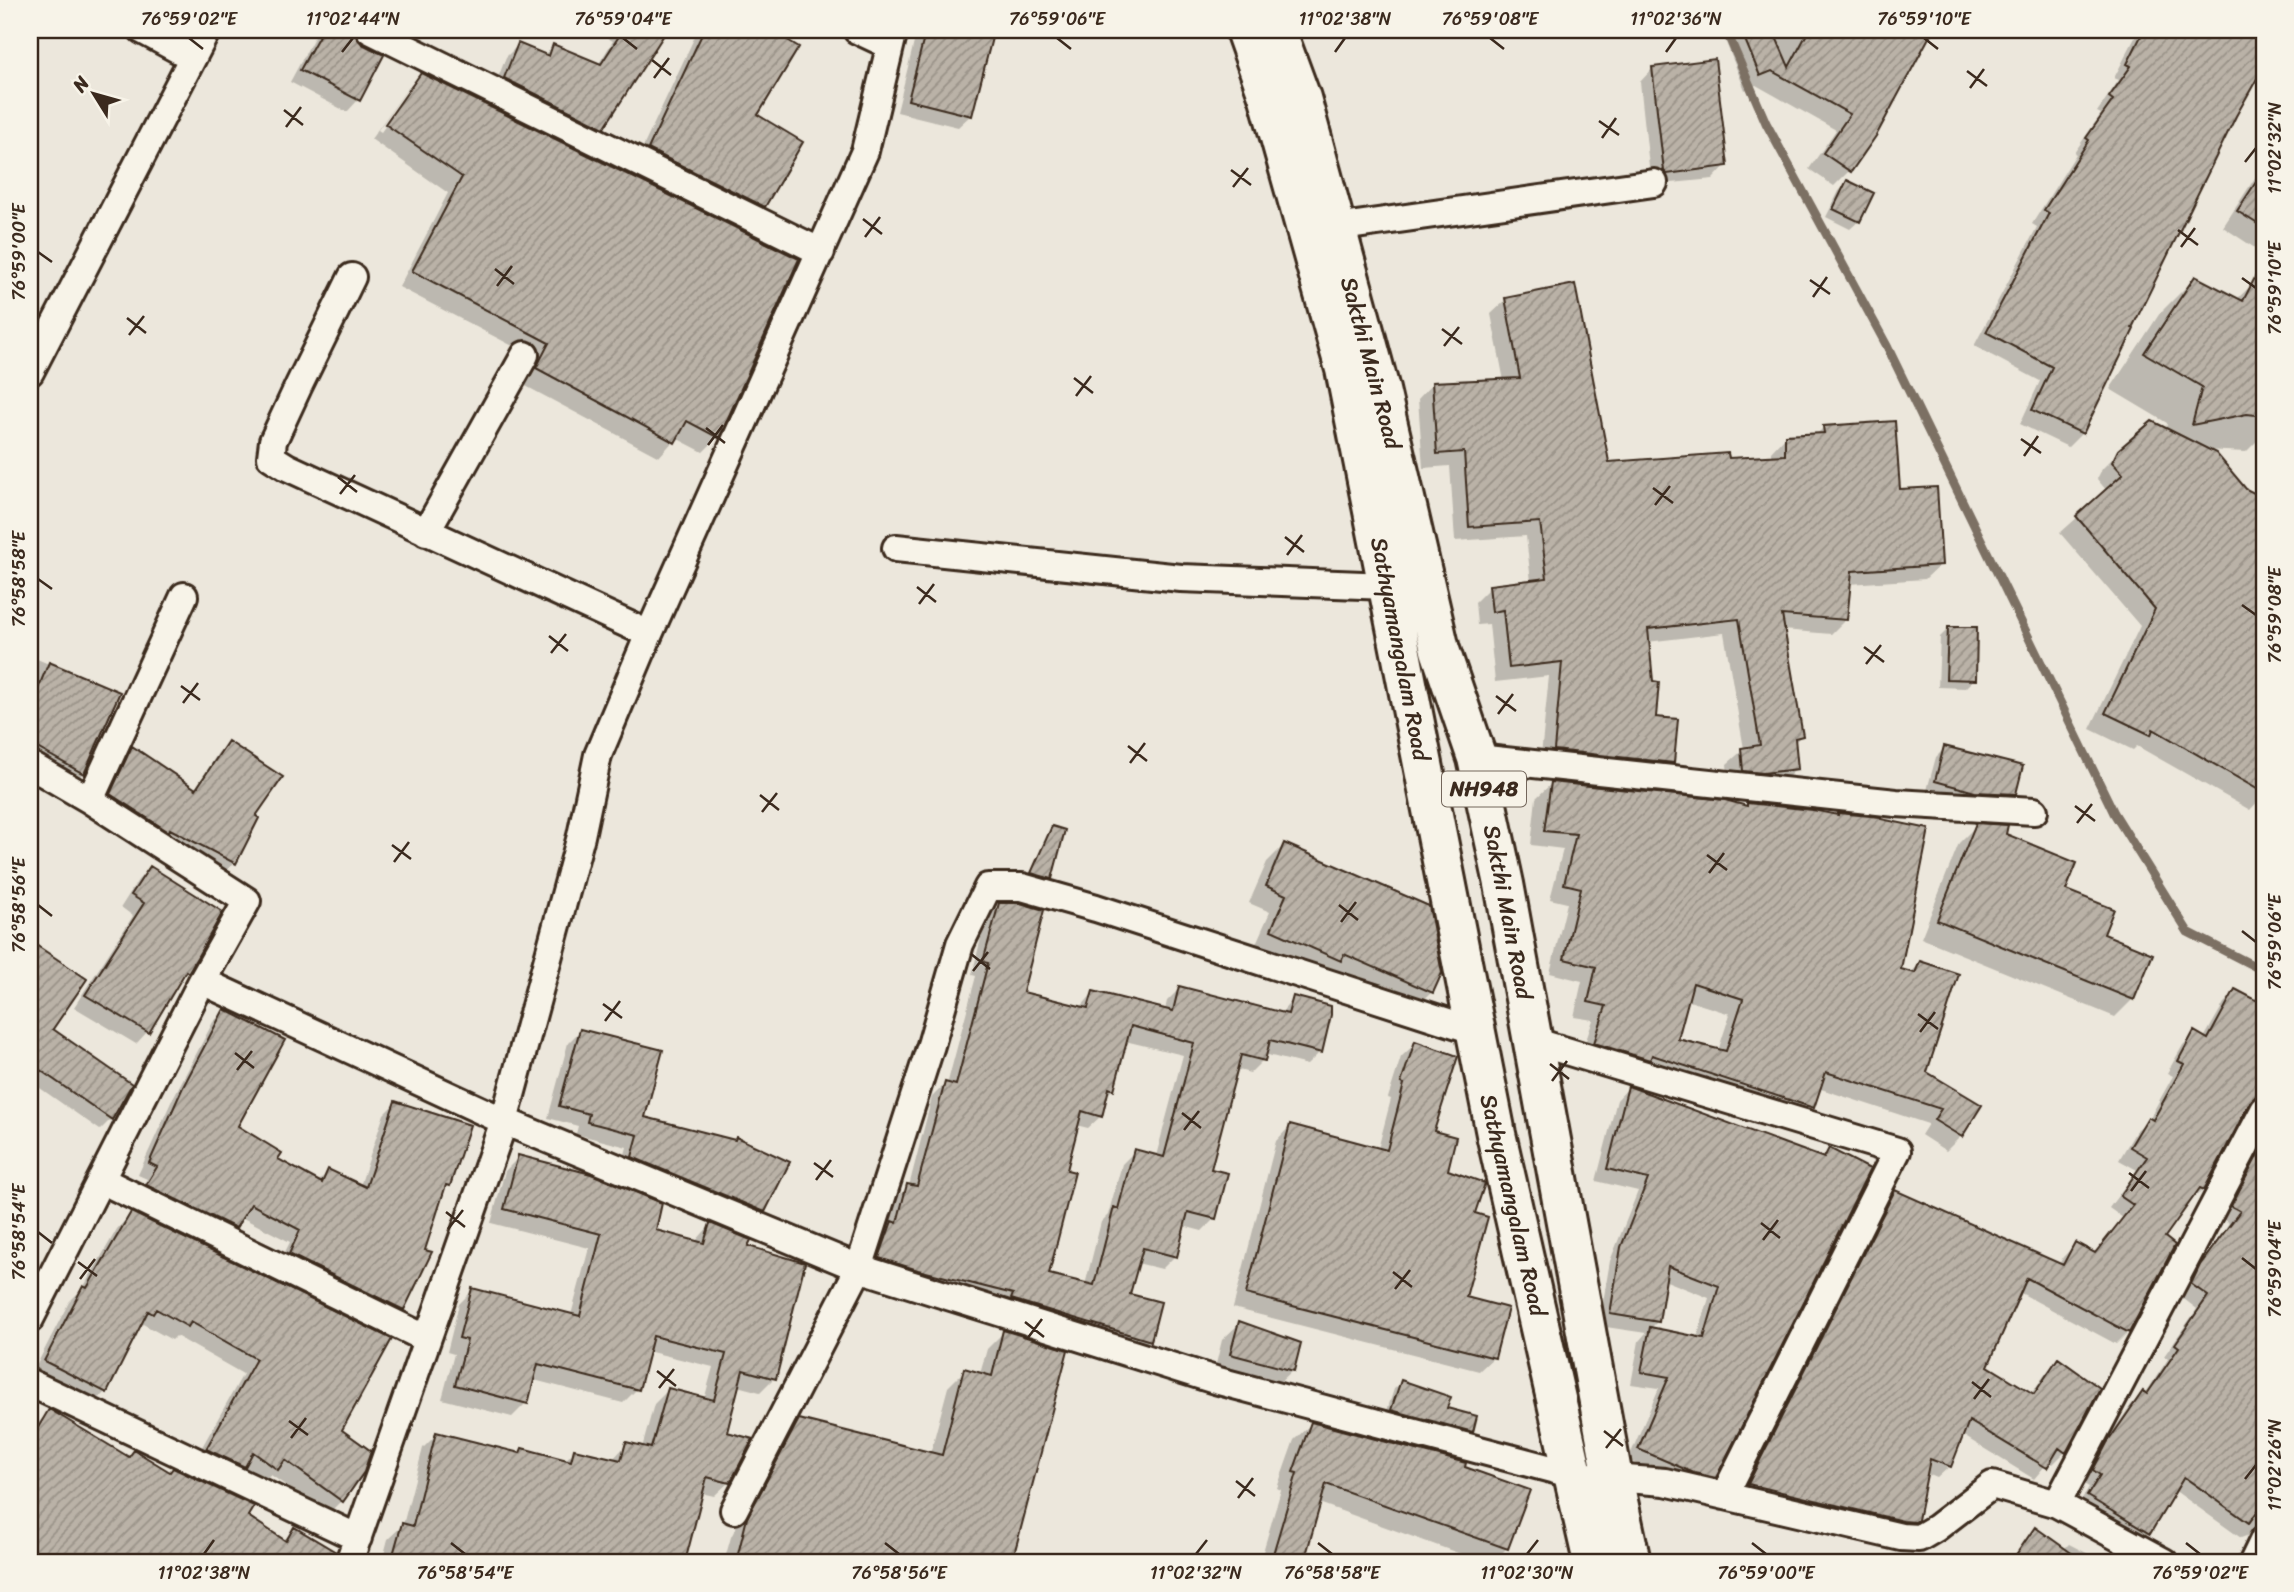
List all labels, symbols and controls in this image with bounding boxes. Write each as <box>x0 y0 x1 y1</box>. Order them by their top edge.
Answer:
text: 76°59'02"E <box>141 3 238 35</box>
text: 11°02'44"N <box>306 3 401 35</box>
text: 76°59'04"E <box>574 3 673 35</box>
text: 76°59'06"E <box>1009 3 1106 35</box>
text: 11°02'38"N <box>1299 3 1392 35</box>
text: 76°59'08"E <box>1442 3 1539 35</box>
text: 11°02'36"N <box>1630 3 1722 35</box>
text: 76°59'10"E <box>1877 3 1972 35</box>
north arrow <box>60 60 130 130</box>
text: N <box>63 68 98 100</box>
text: 11°02'32"N <box>2259 102 2291 194</box>
text: 76°59'00"E <box>3 202 35 301</box>
text: 76°59'10"E <box>2259 240 2291 335</box>
street label: Sakthi Main Road <box>1328 272 1414 456</box>
text: 76°58'58"E <box>3 530 35 627</box>
street label: Sathyamangalam Road <box>1358 534 1442 766</box>
text: 76°59'08"E <box>2259 566 2291 663</box>
road number: NH948 <box>1442 772 1526 806</box>
street label: Sakthi Main Road <box>1471 821 1545 1005</box>
text: 76°58'56"E <box>3 856 35 953</box>
text: 76°59'06"E <box>2259 893 2291 990</box>
street label: Sathyamangalam Road <box>1467 1090 1559 1322</box>
text: 76°58'54"E <box>3 1183 35 1280</box>
text: 76°59'04"E <box>2259 1219 2291 1318</box>
text: 11°02'26"N <box>2259 1418 2291 1511</box>
text: 11°02'38"N <box>158 1557 251 1589</box>
text: 76°58'54"E <box>417 1557 514 1589</box>
text: 76°58'56"E <box>851 1557 948 1589</box>
text: 11°02'32"N <box>1150 1557 1242 1589</box>
text: 76°58'58"E <box>1284 1557 1381 1589</box>
text: 11°02'30"N <box>1481 1557 1574 1589</box>
text: 76°59'00"E <box>1717 1557 1816 1589</box>
text: 76°59'02"E <box>2152 1557 2249 1589</box>

